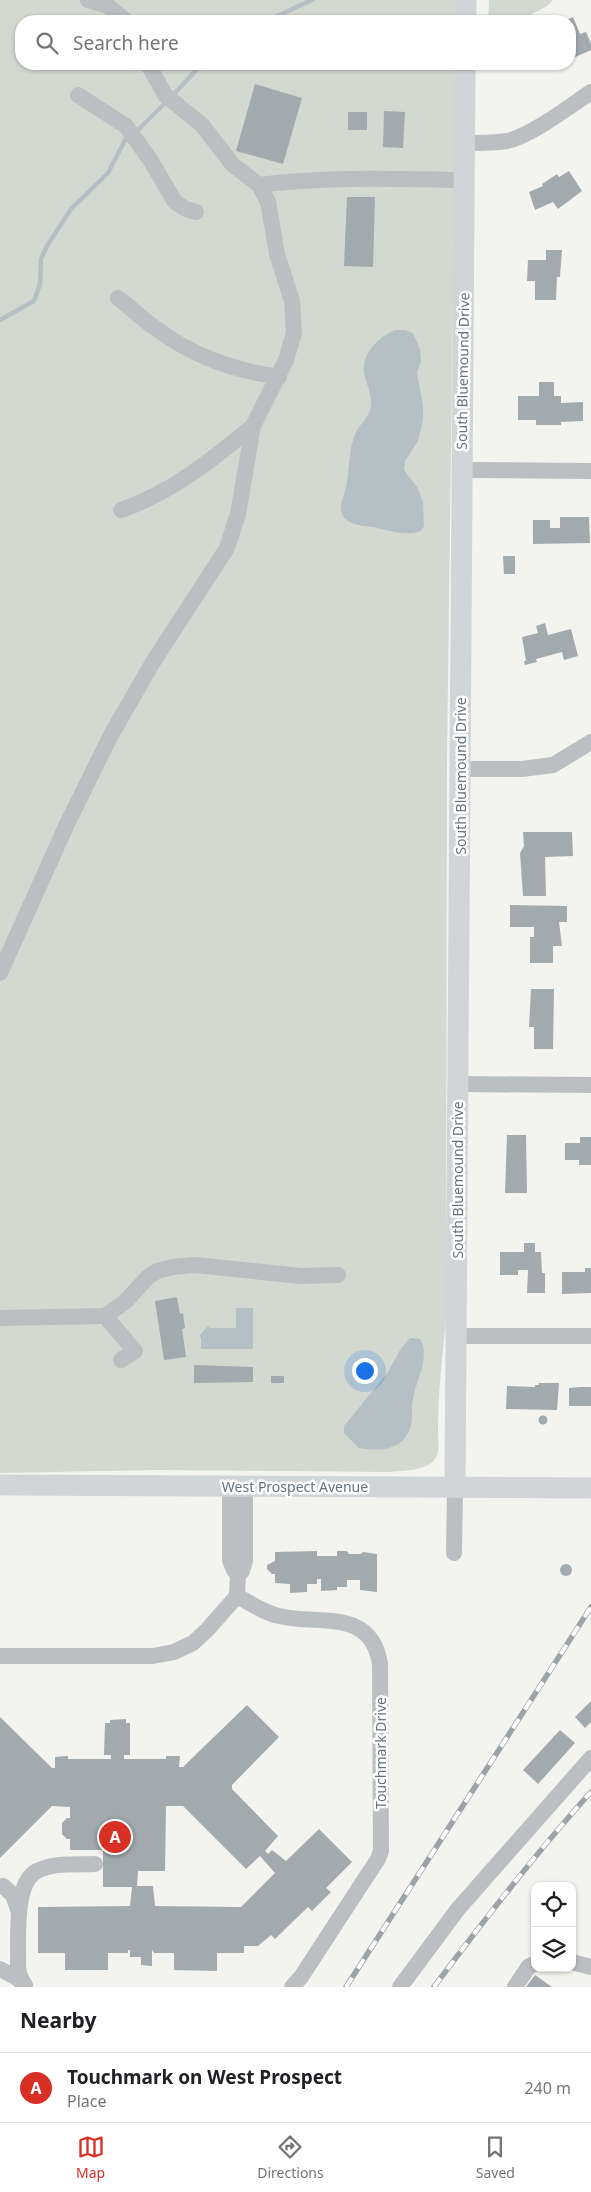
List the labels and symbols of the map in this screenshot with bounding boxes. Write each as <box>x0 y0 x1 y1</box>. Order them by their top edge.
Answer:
street label: South Bluemound Drive <box>452 292 473 450</box>
street label: South Bluemound Drive <box>451 697 470 855</box>
street label: South Bluemound Drive <box>448 1101 467 1259</box>
your location <box>352 1358 378 1384</box>
street label: West Prospect Avenue <box>222 1477 368 1496</box>
street label: Touchmark Drive <box>371 1697 390 1809</box>
pin: A <box>99 1818 131 1856</box>

